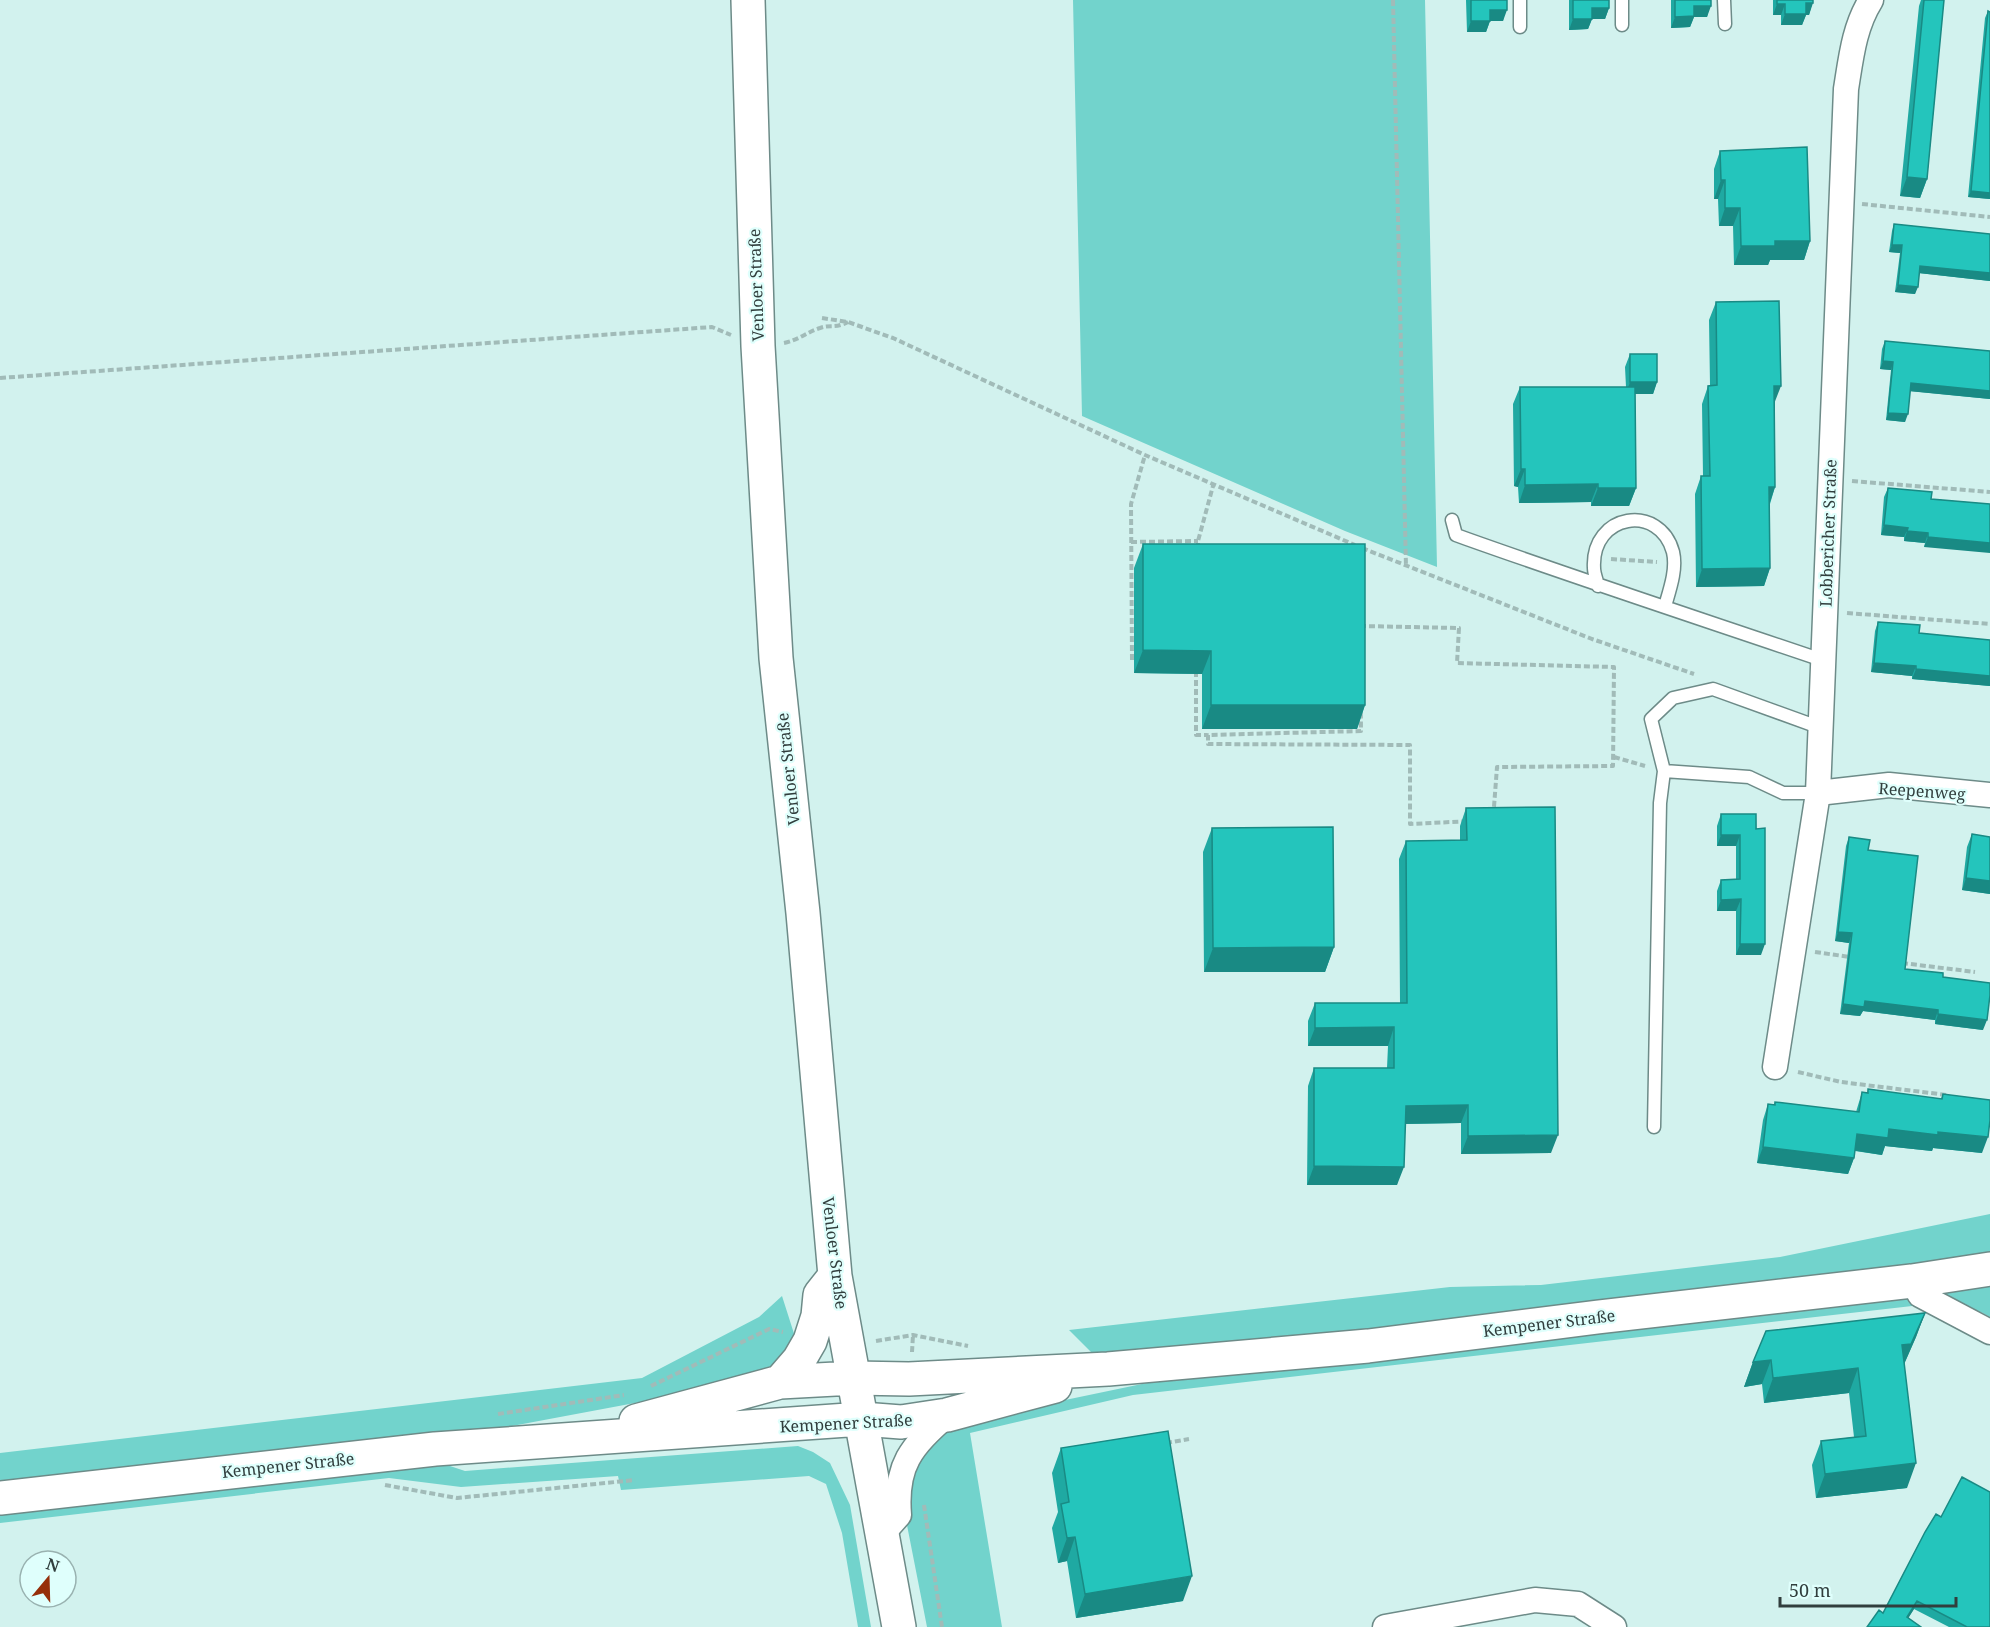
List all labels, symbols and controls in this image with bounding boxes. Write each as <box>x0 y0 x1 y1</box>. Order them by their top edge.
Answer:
street label: Venloer Straße <box>743 228 769 342</box>
street label: Lobbericher Straße <box>1814 459 1842 607</box>
street label: Venloer Straße <box>771 712 805 826</box>
street label: Reepenweg <box>1878 777 1967 805</box>
street label: Venloer Straße <box>817 1196 853 1310</box>
street label: Kempener Straße <box>1482 1304 1616 1342</box>
street label: Kempener Straße <box>779 1409 913 1437</box>
street label: Kempener Straße <box>221 1447 355 1483</box>
north arrow <box>18 1549 78 1609</box>
text: N <box>43 1552 63 1577</box>
scale bar <box>1780 1570 1956 1608</box>
text: 50 m <box>1789 1578 1831 1602</box>

